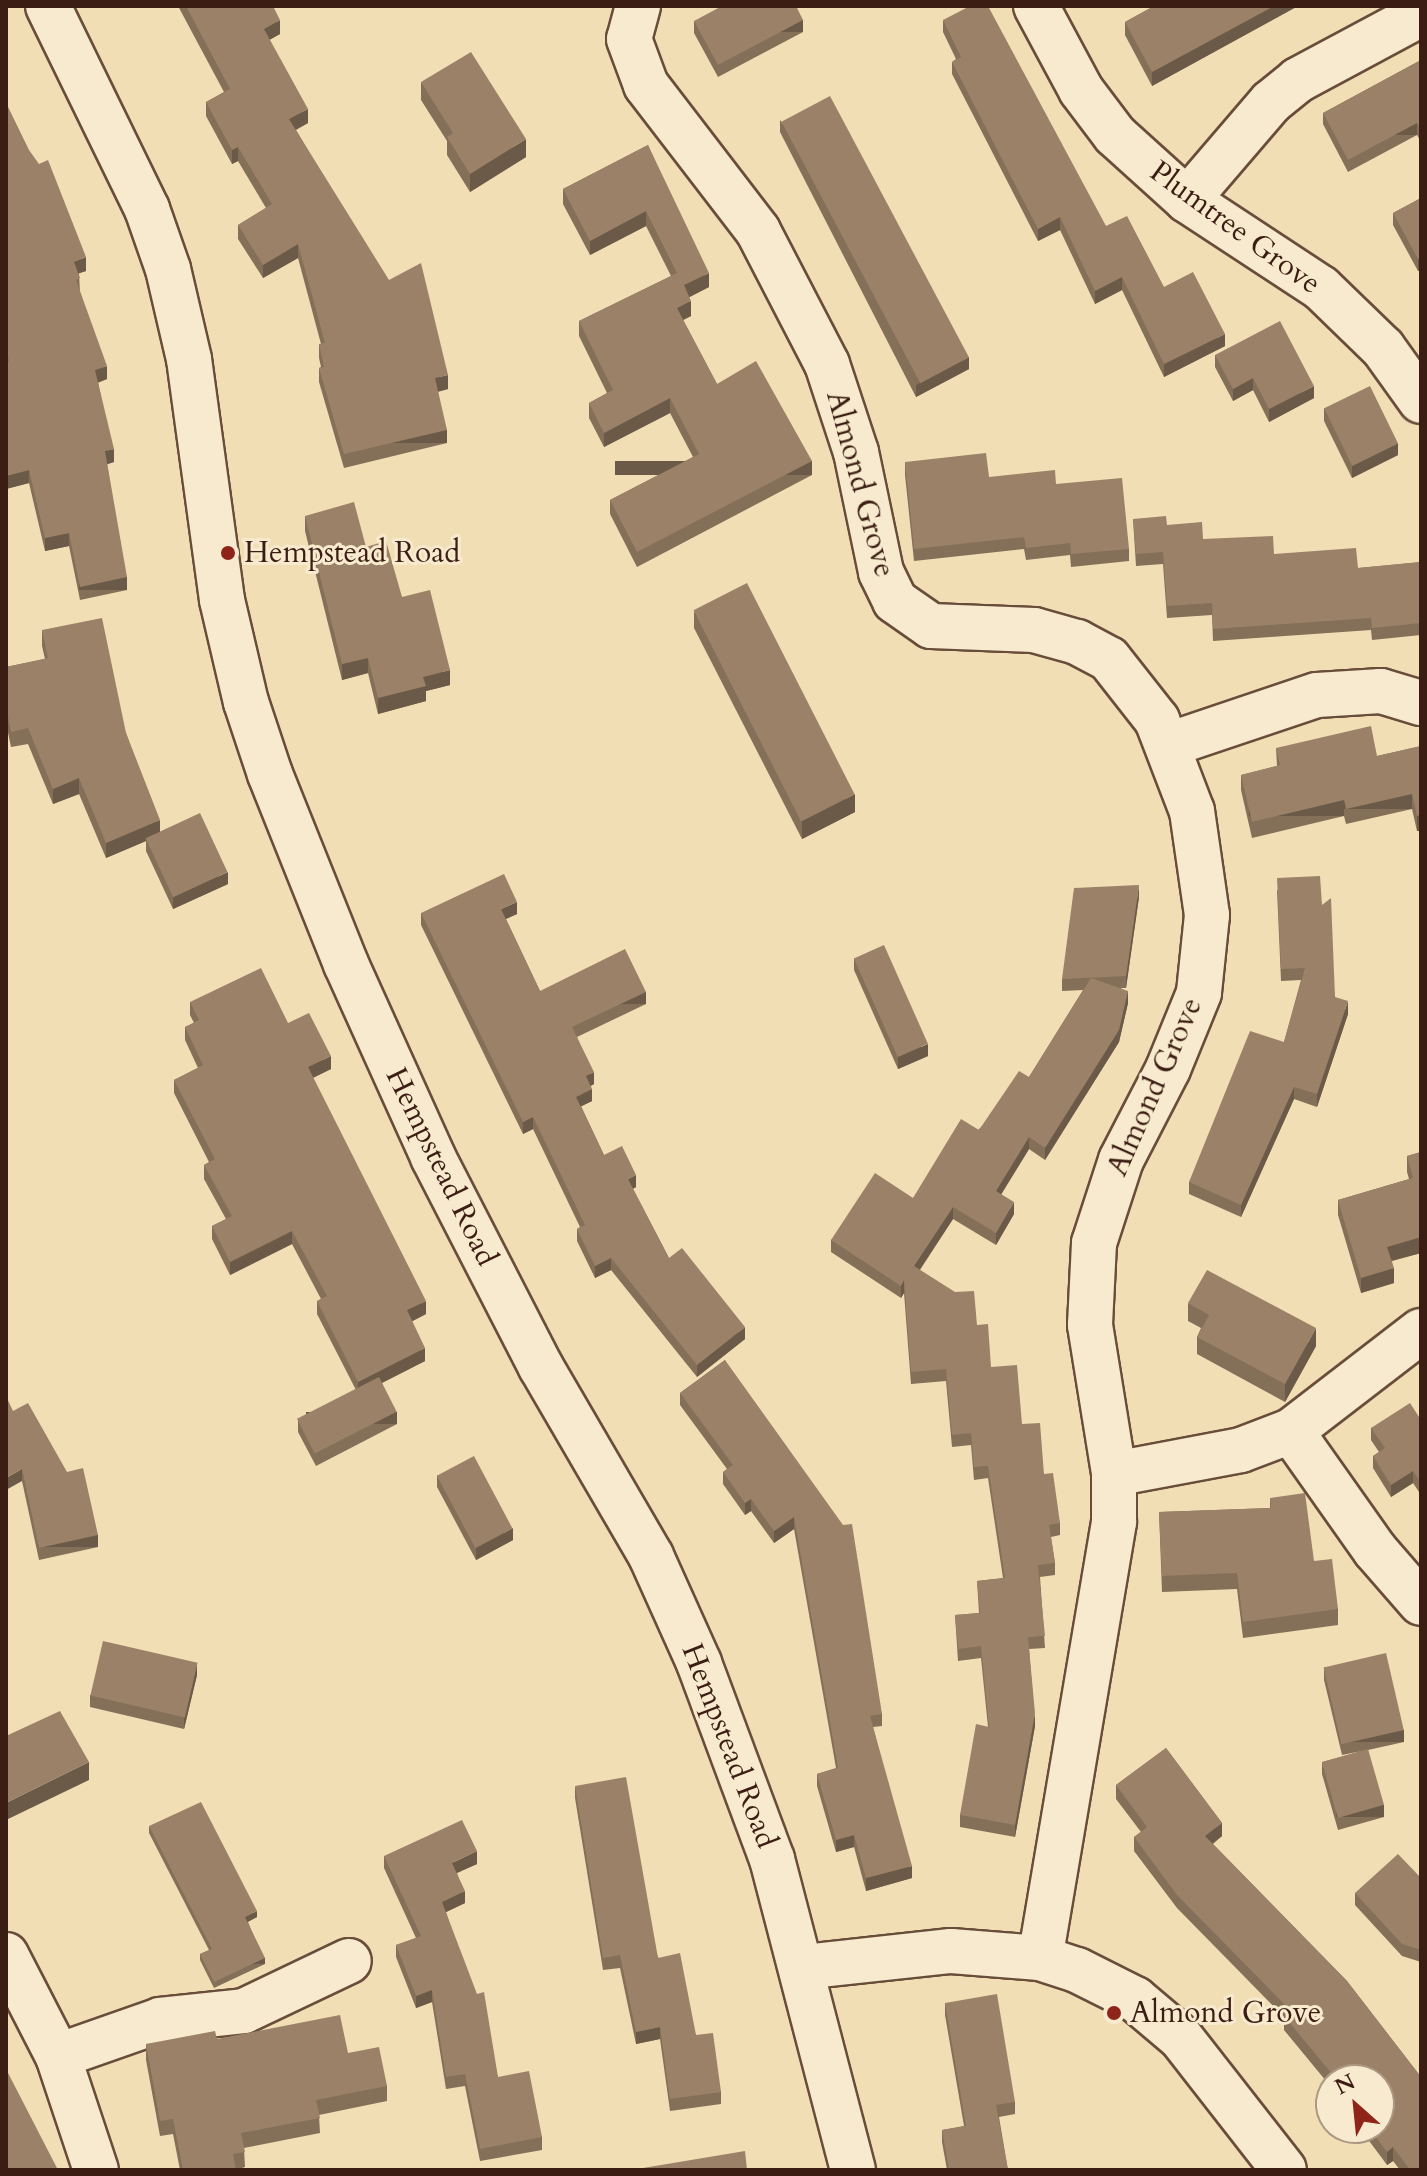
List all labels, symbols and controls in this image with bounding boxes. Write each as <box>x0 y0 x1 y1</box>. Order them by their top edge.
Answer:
street label: Plumtree Grove <box>1142 154 1328 302</box>
street label: Almond Grove <box>818 387 902 581</box>
place label: Hempstead Road <box>244 535 460 571</box>
marker: Hempstead Road <box>219 544 237 562</box>
street label: Almond Grove <box>1100 992 1210 1182</box>
street label: Hempstead Road <box>377 1062 505 1272</box>
street label: Hempstead Road <box>673 1639 785 1853</box>
place label: Almond Grove <box>1130 1995 1321 2031</box>
marker: Almond Grove <box>1105 2004 1123 2022</box>
north arrow <box>1315 2064 1395 2144</box>
text: N <box>1330 2067 1360 2102</box>

